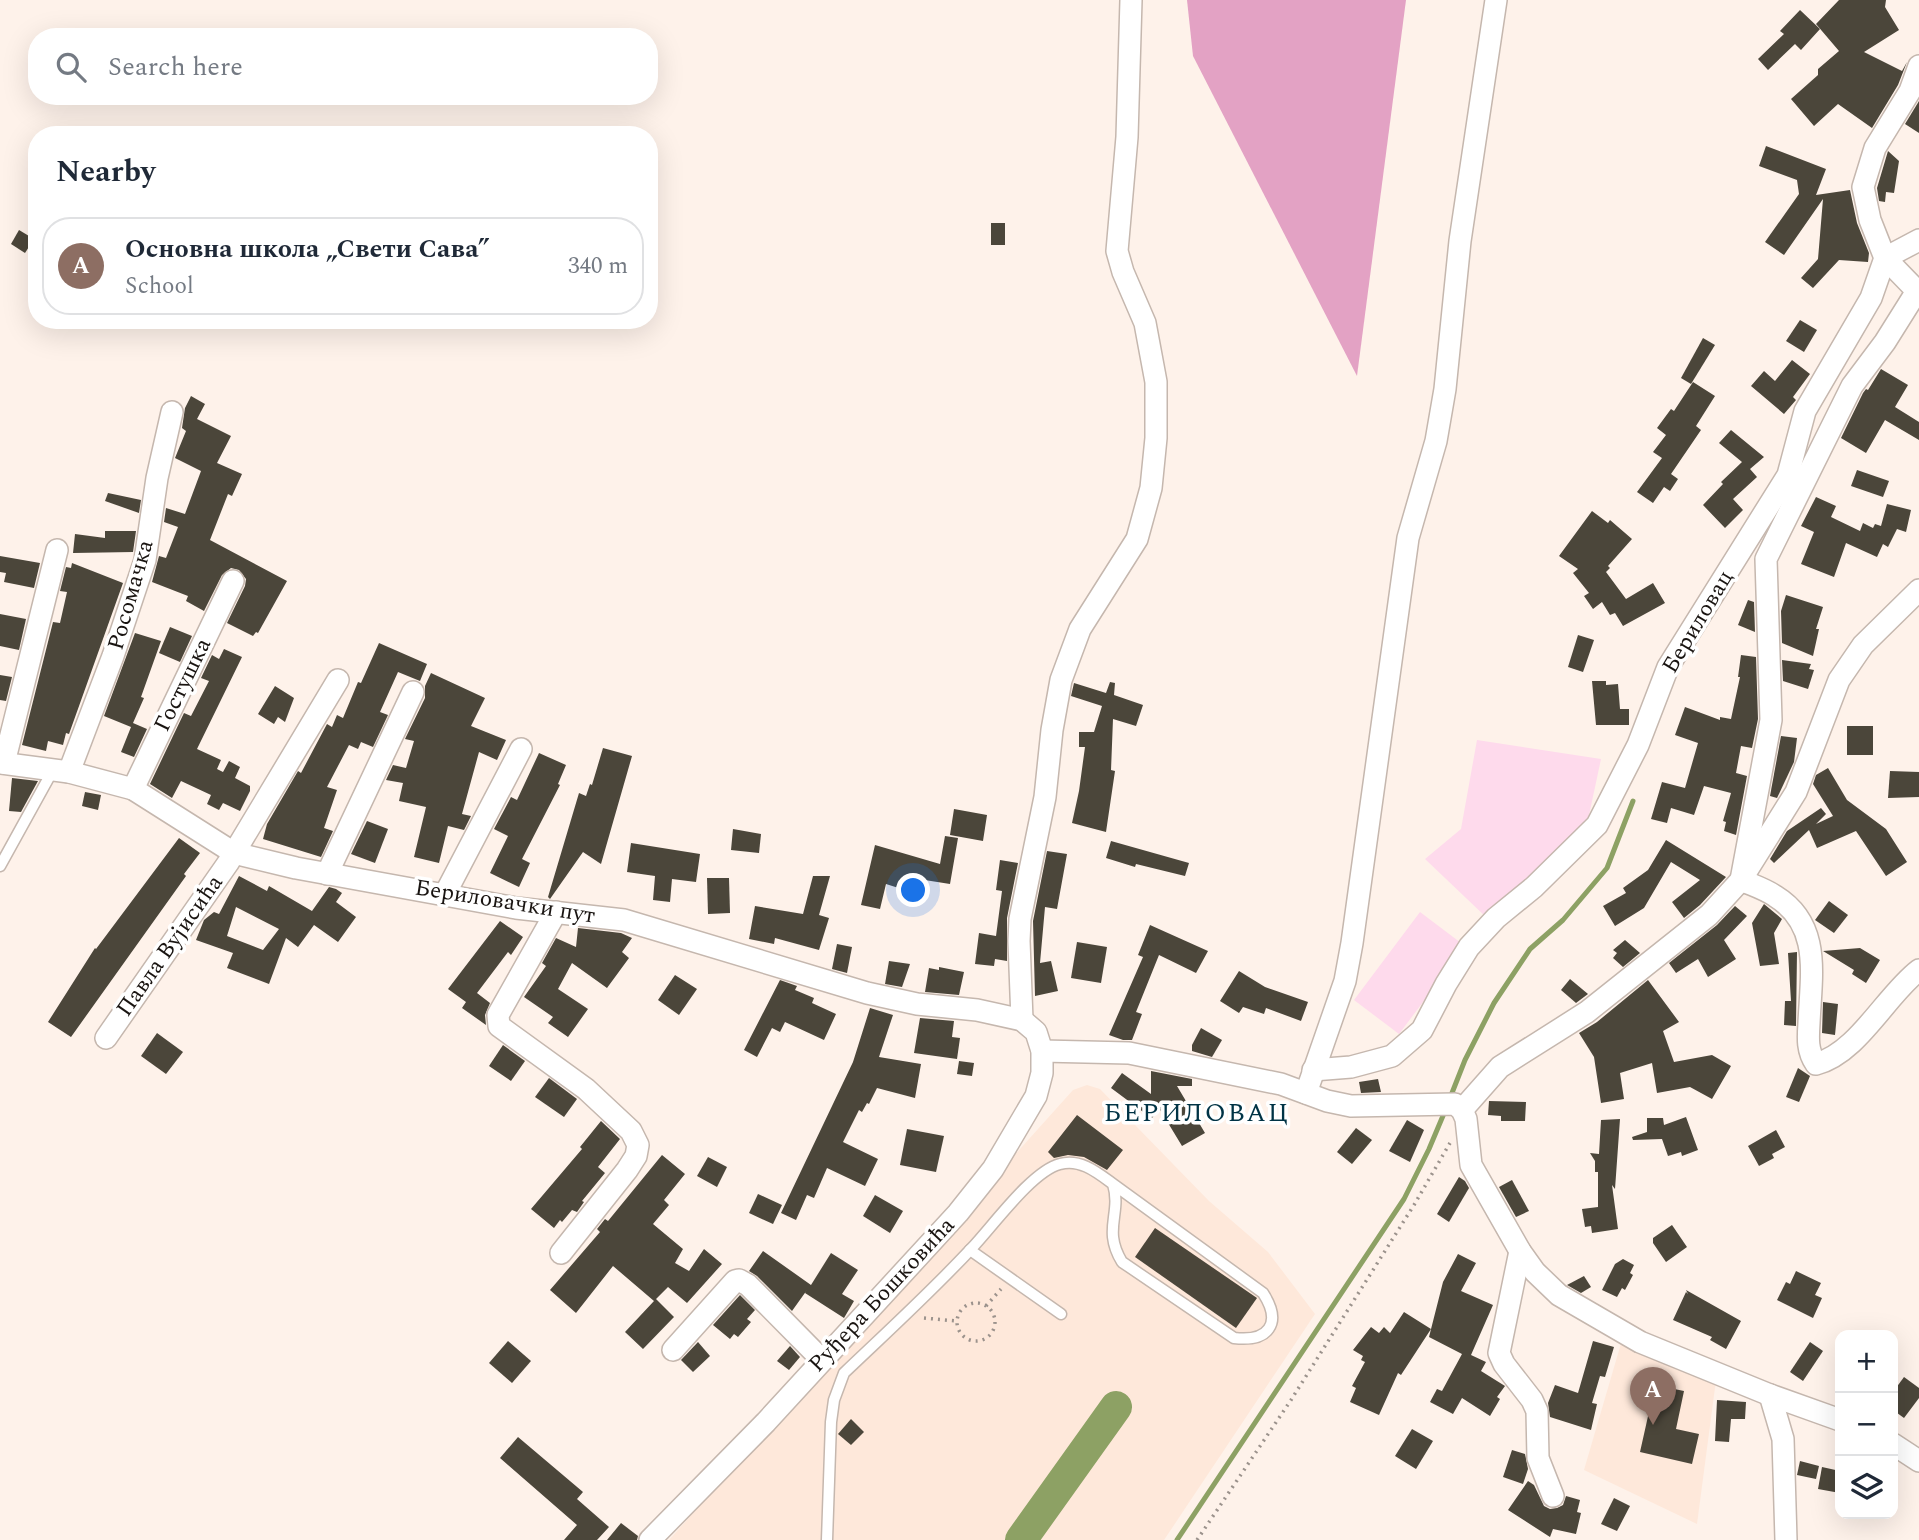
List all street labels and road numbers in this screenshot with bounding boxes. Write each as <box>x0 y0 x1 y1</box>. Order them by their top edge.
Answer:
street label: Росомачка <box>99 536 163 654</box>
street label: Бериловац <box>1653 564 1743 680</box>
street label: Гостушка <box>145 632 221 738</box>
street label: Павла Вујисића <box>108 868 232 1024</box>
street label: Бериловачки пут <box>412 870 598 934</box>
street label: Руђера Бошковића <box>800 1209 964 1381</box>

